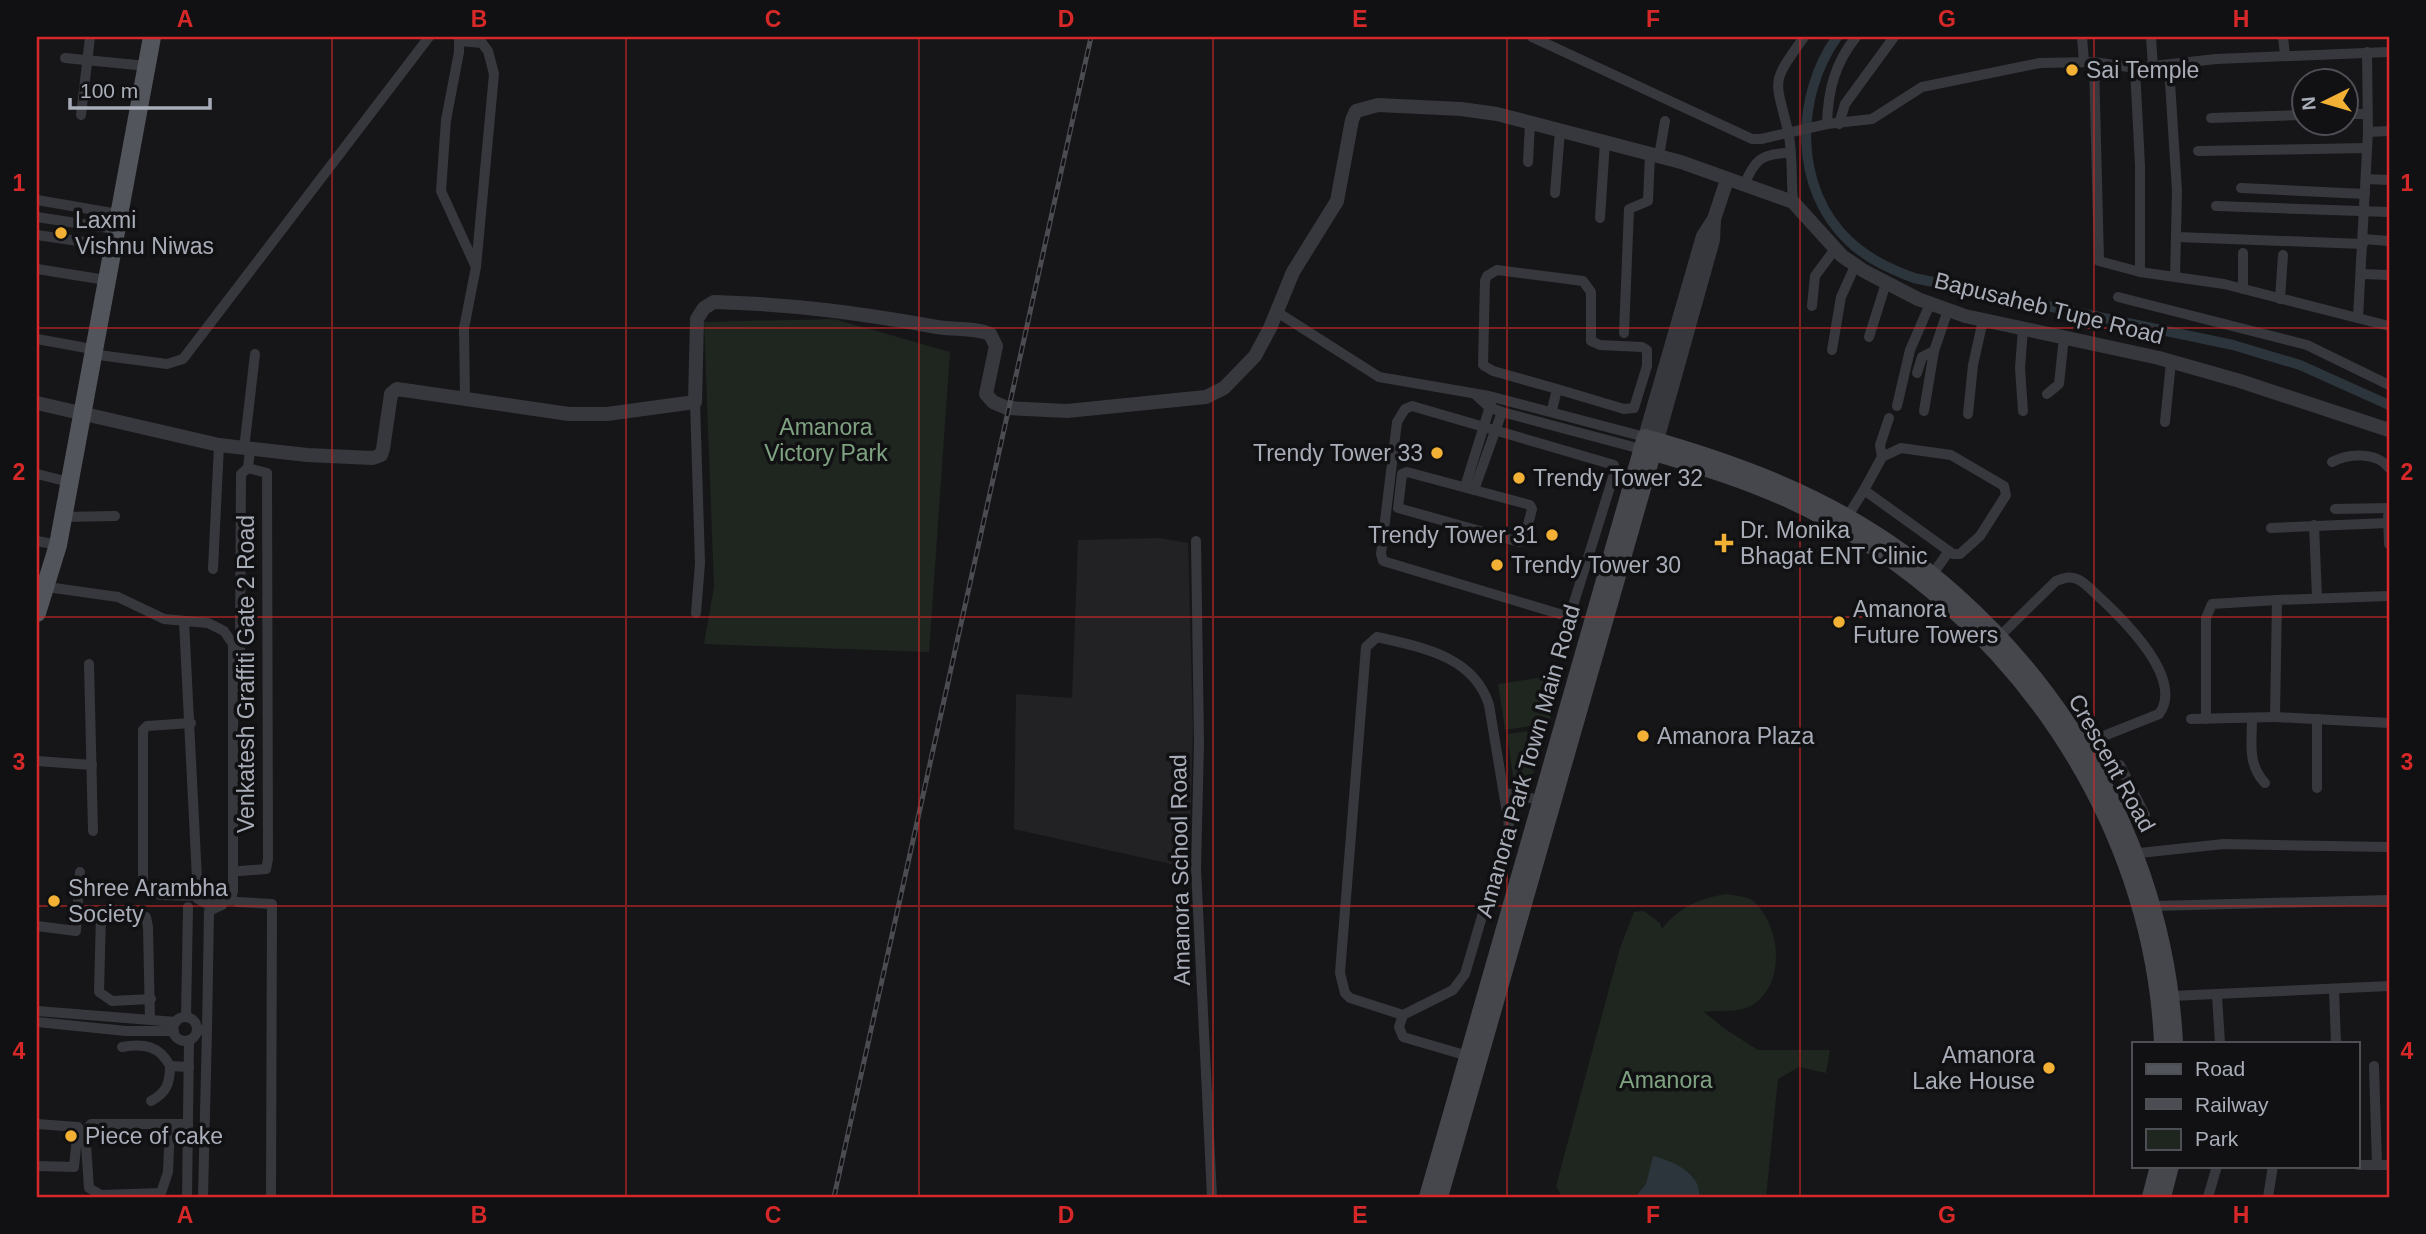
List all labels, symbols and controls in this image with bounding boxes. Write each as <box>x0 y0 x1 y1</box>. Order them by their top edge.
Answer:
text: A <box>177 6 193 32</box>
text: B <box>471 6 487 32</box>
text: C <box>765 6 781 32</box>
text: D <box>1058 6 1074 32</box>
text: E <box>1352 6 1368 32</box>
text: F <box>1646 6 1660 32</box>
text: G <box>1938 6 1956 32</box>
text: H <box>2233 6 2249 32</box>
place label: Sai Temple <box>2086 57 2199 83</box>
marker: Sai Temple <box>2064 62 2080 78</box>
scale bar <box>70 66 210 110</box>
north arrow <box>2290 66 2360 136</box>
text: 100 m <box>80 79 138 102</box>
text: N <box>2298 96 2320 111</box>
text: 1 <box>13 170 26 196</box>
text: 1 <box>2401 170 2414 196</box>
place label: Laxmi Vishnu Niwas <box>75 207 214 259</box>
marker: Laxmi Vishnu Niwas <box>53 225 69 241</box>
street label: Bapusaheb Tupe Road <box>1932 267 2166 349</box>
park label: Amanora Victory Park <box>764 414 888 466</box>
place label: Trendy Tower 33 <box>1253 440 1423 466</box>
marker: Trendy Tower 33 <box>1429 445 1445 461</box>
text: 2 <box>13 459 25 485</box>
text: 2 <box>2401 459 2413 485</box>
place label: Trendy Tower 32 <box>1533 465 1703 491</box>
marker: Trendy Tower 32 <box>1511 470 1527 486</box>
street label: Venkatesh Graffiti Gate 2 Road <box>233 515 259 833</box>
place label: Dr. Monika Bhagat ENT Clinic <box>1740 517 1928 569</box>
place label: Trendy Tower 31 <box>1368 522 1538 548</box>
marker: Trendy Tower 31 <box>1544 527 1560 543</box>
marker: Dr. Monika Bhagat ENT Clinic <box>1714 533 1734 553</box>
place label: Trendy Tower 30 <box>1511 552 1681 578</box>
marker: Trendy Tower 30 <box>1489 557 1505 573</box>
place label: Amanora Future Towers <box>1853 596 1998 648</box>
street label: Amanora Park Town Main Road <box>1471 602 1585 920</box>
marker: Amanora Future Towers <box>1831 614 1847 630</box>
street label: Crescent Road <box>2063 690 2161 836</box>
place label: Amanora Plaza <box>1657 723 1814 749</box>
marker: Amanora Plaza <box>1635 728 1651 744</box>
text: 3 <box>13 749 25 775</box>
text: 3 <box>2401 749 2413 775</box>
street label: Amanora School Road <box>1165 754 1195 986</box>
place label: Shree Arambha Society <box>68 875 228 927</box>
marker: Shree Arambha Society <box>46 893 62 909</box>
text: 4 <box>13 1038 26 1064</box>
text: 4 <box>2401 1038 2414 1064</box>
place label: Amanora Lake House <box>1912 1042 2035 1094</box>
legend <box>2132 1042 2360 1168</box>
text: Road <box>2195 1057 2245 1080</box>
marker: Amanora Lake House <box>2041 1060 2057 1076</box>
park label: Amanora <box>1619 1067 1713 1093</box>
text: Railway <box>2195 1093 2269 1116</box>
place label: Piece of cake <box>85 1123 223 1149</box>
text: Park <box>2195 1127 2239 1150</box>
marker: Piece of cake <box>63 1128 79 1144</box>
text: A <box>177 1202 193 1228</box>
text: B <box>471 1202 487 1228</box>
text: C <box>765 1202 781 1228</box>
text: D <box>1058 1202 1074 1228</box>
text: E <box>1352 1202 1368 1228</box>
text: F <box>1646 1202 1660 1228</box>
text: G <box>1938 1202 1956 1228</box>
text: H <box>2233 1202 2249 1228</box>

